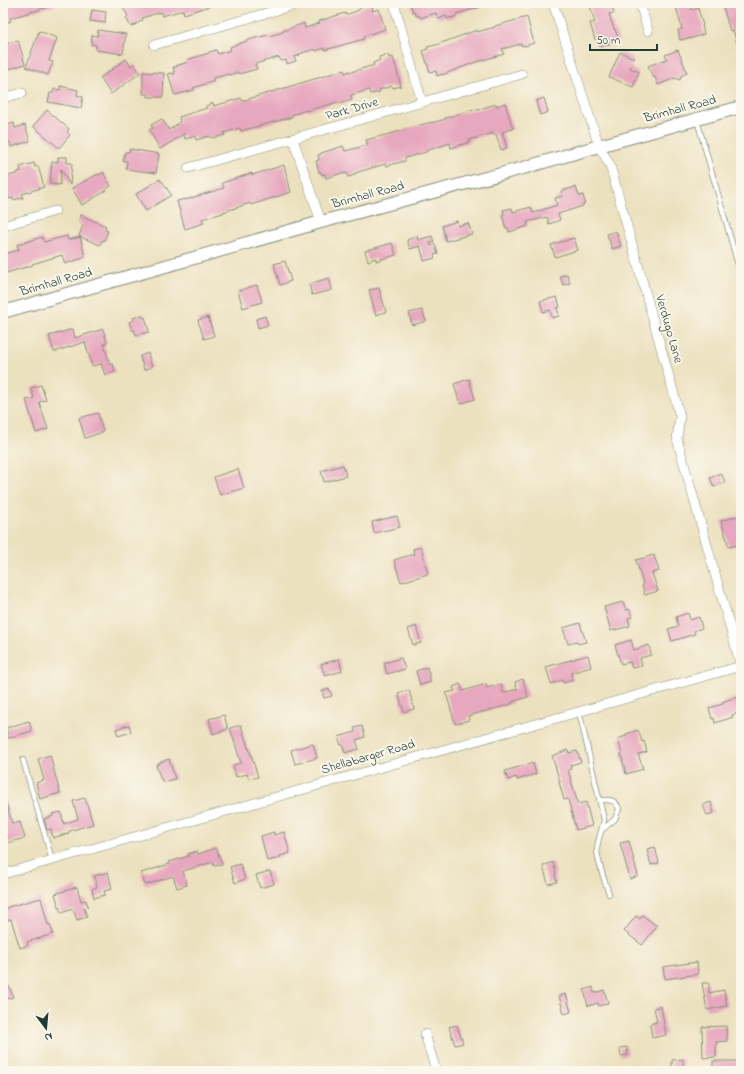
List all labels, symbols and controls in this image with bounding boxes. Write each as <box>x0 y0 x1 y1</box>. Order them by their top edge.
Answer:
scale bar <box>590 26 657 52</box>
text: 50 m <box>596 32 620 50</box>
street label: Brimhall Road <box>641 90 719 128</box>
street label: Park Drive <box>323 92 381 126</box>
street label: Brimhall Road <box>329 176 407 214</box>
street label: Brimhall Road <box>17 262 95 302</box>
street label: Verdugo Lane <box>649 291 688 366</box>
street label: Shellabarger Road <box>319 734 418 780</box>
north arrow <box>26 1008 66 1048</box>
text: N <box>43 1028 54 1045</box>

